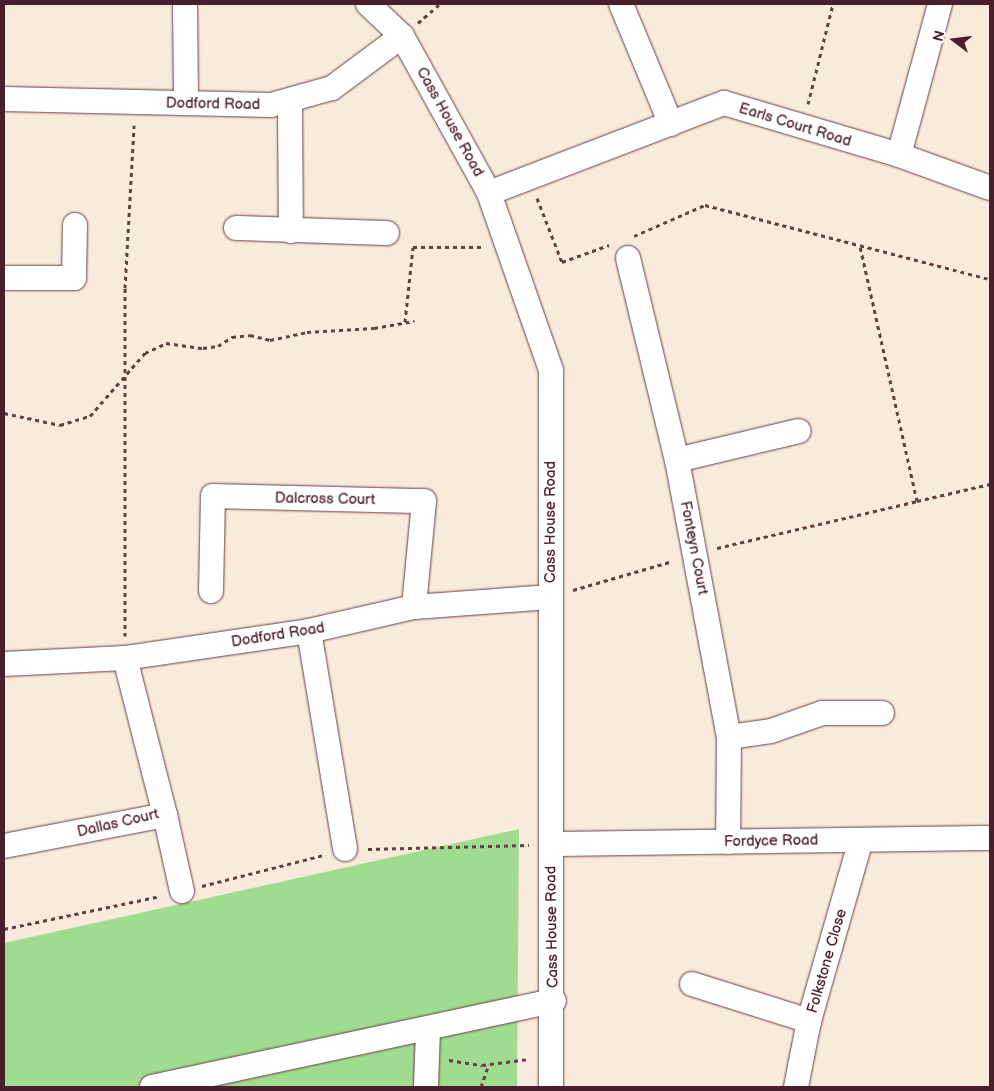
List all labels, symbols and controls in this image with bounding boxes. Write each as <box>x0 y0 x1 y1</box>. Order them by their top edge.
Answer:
north arrow <box>929 15 979 65</box>
text: N <box>929 29 949 43</box>
street label: Cass House Road <box>412 64 488 180</box>
street label: Dodford Road <box>166 94 260 114</box>
street label: Earls Court Road <box>737 99 853 151</box>
street label: Cass House Road <box>542 461 560 583</box>
street label: Dalcross Court <box>275 489 375 509</box>
street label: Fonteyn Court <box>676 500 712 596</box>
street label: Dodford Road <box>230 619 326 651</box>
street label: Dallas Court <box>75 805 161 841</box>
street label: Fordyce Road <box>724 831 818 851</box>
street label: Cass House Road <box>542 866 562 988</box>
street label: Folkstone Close <box>803 907 851 1015</box>

